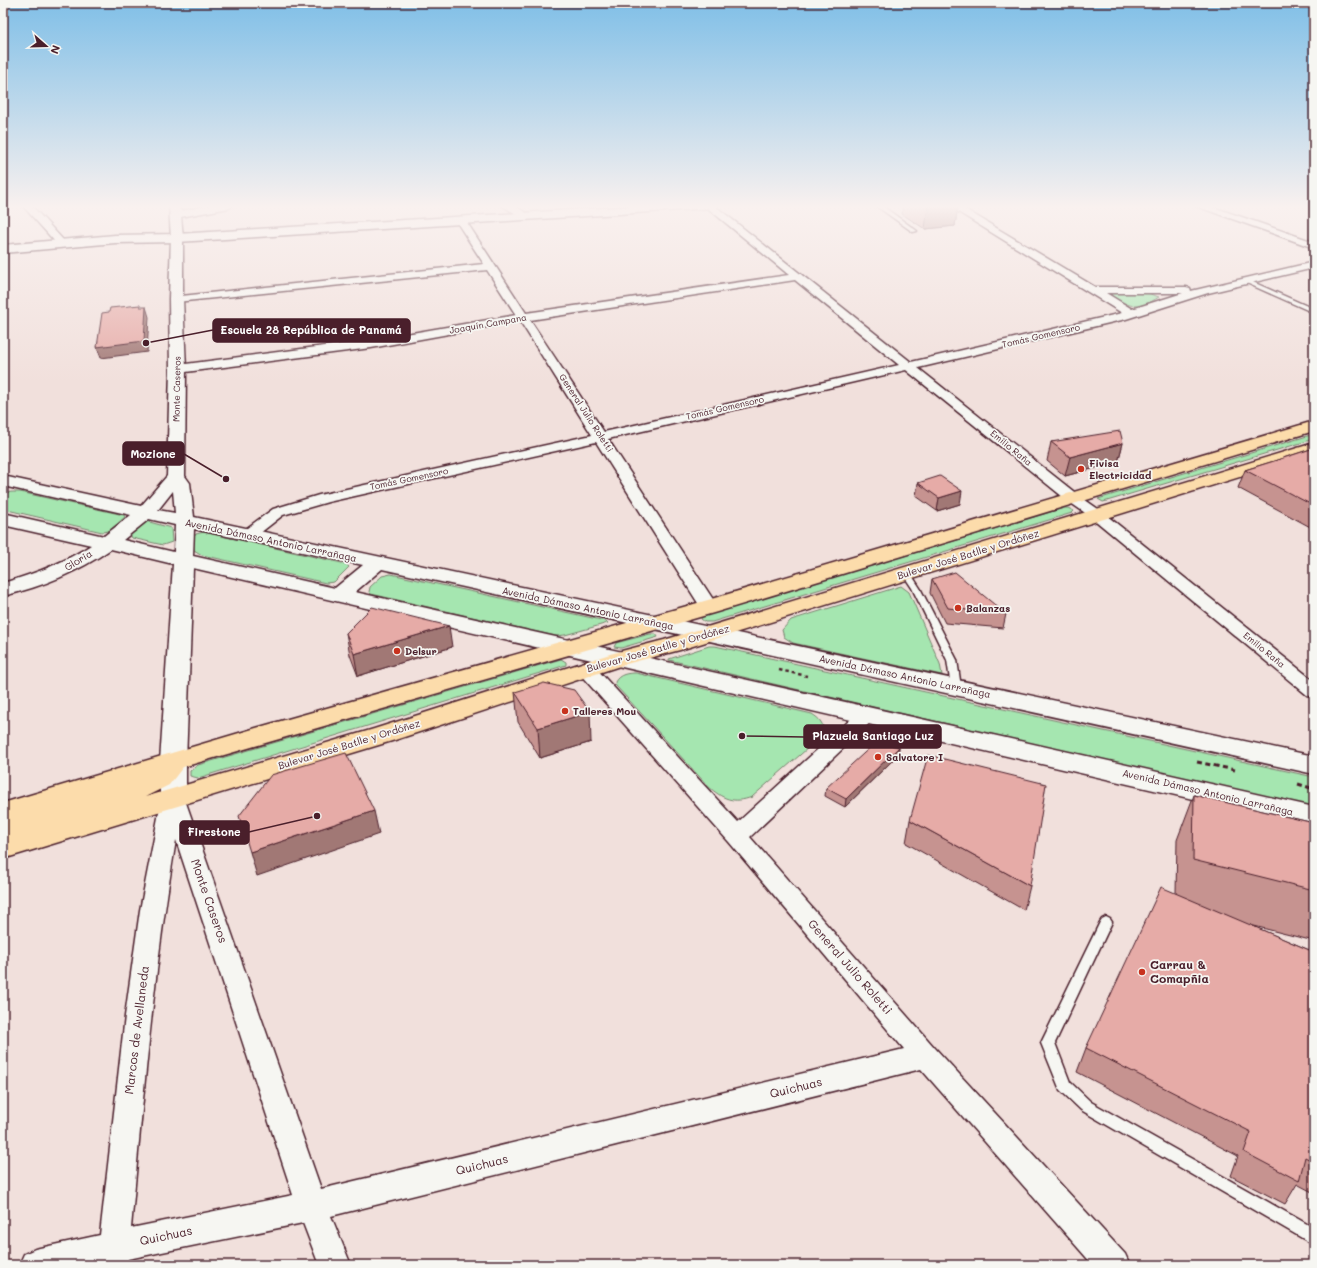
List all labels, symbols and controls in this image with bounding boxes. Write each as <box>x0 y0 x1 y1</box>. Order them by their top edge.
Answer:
north arrow <box>26 26 66 66</box>
text: N <box>47 43 64 56</box>
street label: Joaquín Campana <box>448 311 528 336</box>
callout: Escuela 28 República de Panamá <box>213 319 410 342</box>
street label: Tomás Gomensoro <box>1001 321 1082 350</box>
text: Escuela 28 República de Panamá <box>220 322 402 337</box>
street label: Monte Caseros <box>170 356 183 422</box>
street label: General Julio Roletti <box>557 372 616 454</box>
street label: Tomás Gomensoro <box>685 393 766 422</box>
street label: Emilio Raña <box>988 428 1035 468</box>
callout: Mozione <box>123 442 184 465</box>
text: Mozione <box>130 446 176 461</box>
place label: Fivisa Electricidad <box>1089 456 1152 482</box>
marker: Fivisa Electricidad <box>1076 464 1086 474</box>
street label: Tomás Gomensoro <box>369 465 450 492</box>
street label: Avenida Dámaso Antonio Larrañaga <box>184 515 358 565</box>
street label: Bulevar José Batlle y Ordóñez <box>895 526 1041 582</box>
street label: Gloria <box>61 546 95 574</box>
street label: Avenida Dámaso Antonio Larrañaga <box>501 583 675 633</box>
place label: Balanzas <box>966 601 1010 615</box>
marker: Balanzas <box>953 603 963 613</box>
street label: Bulevar José Batlle y Ordóñez <box>585 621 731 675</box>
street label: Emilio Raña <box>1241 630 1288 670</box>
place label: Delsur <box>405 644 437 658</box>
marker: Delsur <box>392 646 402 656</box>
street label: Avenida Dámaso Antonio Larrañaga <box>818 651 992 701</box>
place label: Talleres Mou <box>573 704 636 718</box>
marker: Talleres Mou <box>560 706 570 716</box>
street label: Bulevar José Batlle y Ordóñez <box>276 716 422 772</box>
callout: Plazuela Santiago Luz <box>804 725 941 748</box>
text: Plazuela Santiago Luz <box>812 728 934 743</box>
place label: Salvatore I <box>886 750 943 764</box>
marker: Salvatore I <box>873 752 883 762</box>
street label: Avenida Dámaso Antonio Larrañaga <box>1121 765 1295 819</box>
callout: Firestone <box>180 821 249 844</box>
text: Firestone <box>187 824 241 839</box>
street label: Monte Caseros <box>188 856 232 945</box>
street label: General Julio Roletti <box>805 915 896 1017</box>
place label: Carrau & Comapñia <box>1150 956 1209 986</box>
street label: Marcos de Avellaneda <box>120 965 152 1095</box>
marker: Carrau & Comapñia <box>1137 967 1147 977</box>
street label: Quichuas <box>768 1073 824 1101</box>
street label: Quichuas <box>454 1150 510 1178</box>
street label: Quichuas <box>138 1222 194 1248</box>

